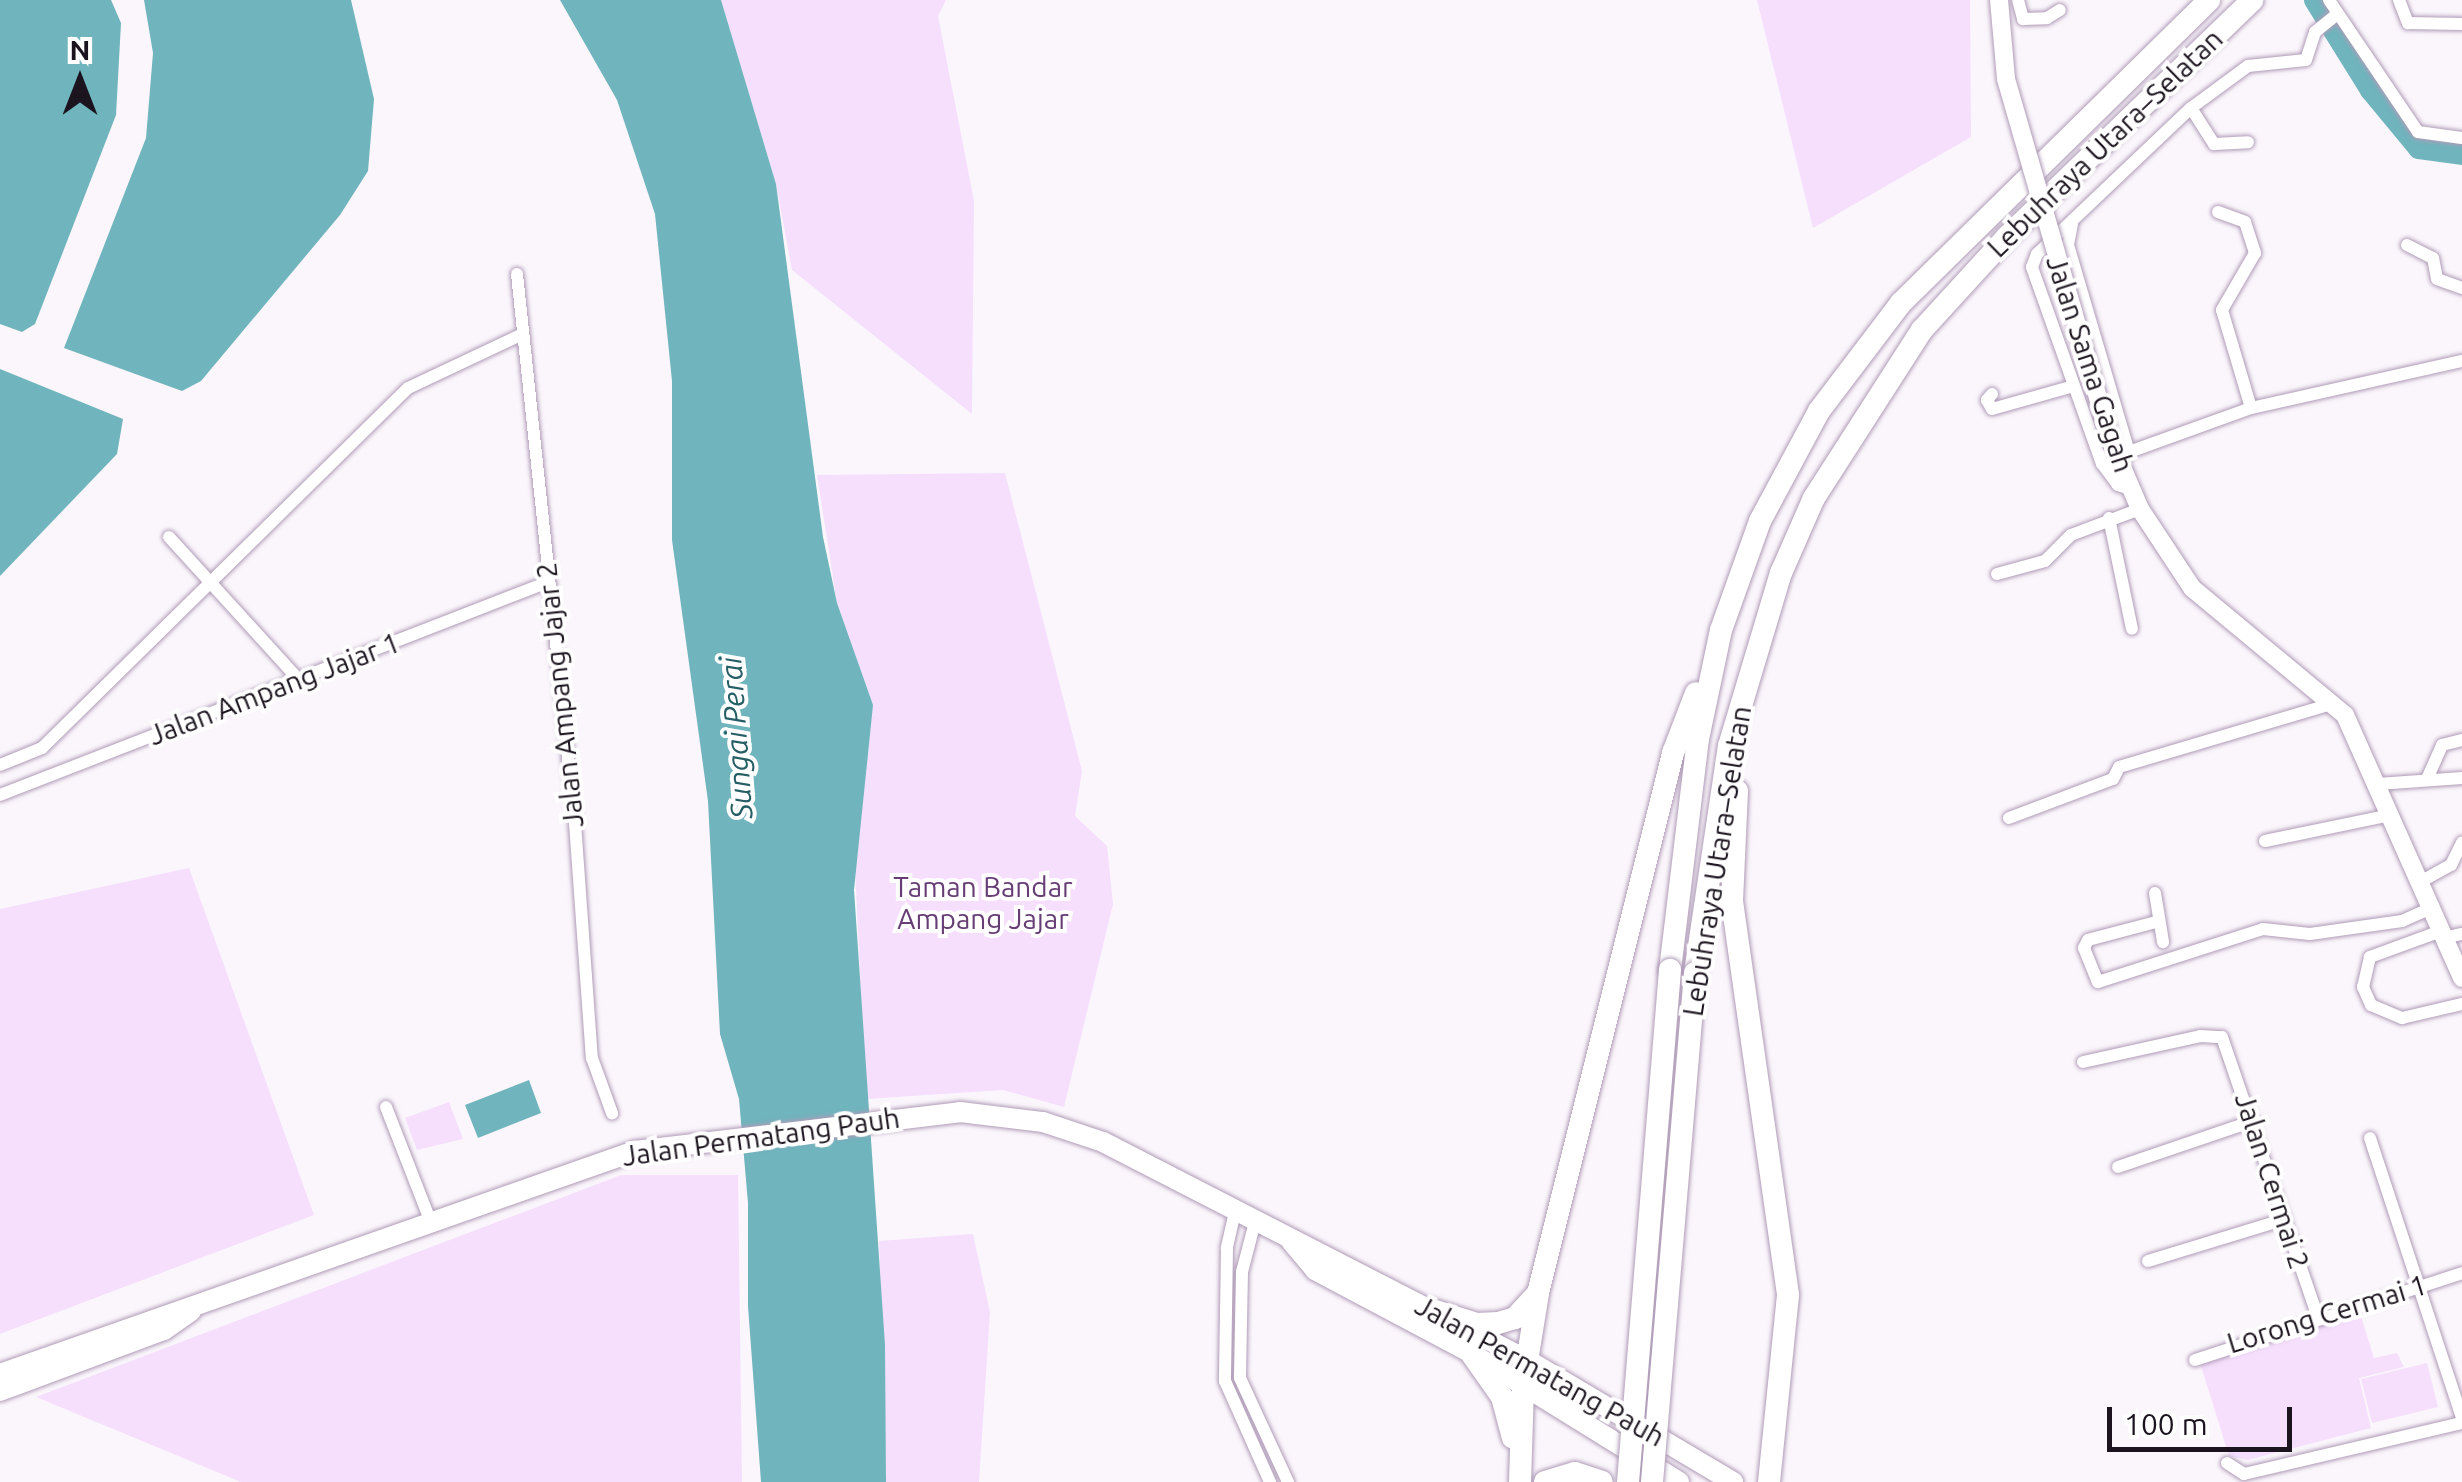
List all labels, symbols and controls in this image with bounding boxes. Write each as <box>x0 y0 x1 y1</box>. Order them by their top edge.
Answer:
street label: Lebuhraya Utara–Selatan <box>1980 22 2230 264</box>
north arrow <box>30 30 130 130</box>
text: N <box>70 34 90 65</box>
street label: Jalan Sama Gagah <box>2039 251 2141 477</box>
street label: Jalan Ampang Jajar 2 <box>529 561 591 829</box>
street label: Jalan Ampang Jajar 1 <box>144 626 404 752</box>
water label: Sungai Perai <box>712 656 760 820</box>
street label: Lebuhraya Utara–Selatan <box>1676 703 1758 1019</box>
park label: Taman Bandar Ampang Jajar <box>893 870 1073 936</box>
street label: Jalan Cermai 2 <box>2228 1089 2316 1273</box>
street label: Jalan Permatang Pauh <box>620 1101 902 1173</box>
street label: Lorong Cermai 1 <box>2223 1268 2431 1360</box>
street label: Jalan Permatang Pauh <box>1409 1288 1671 1454</box>
scale bar <box>2112 1387 2297 1449</box>
text: 100 m <box>2124 1407 2208 1441</box>

